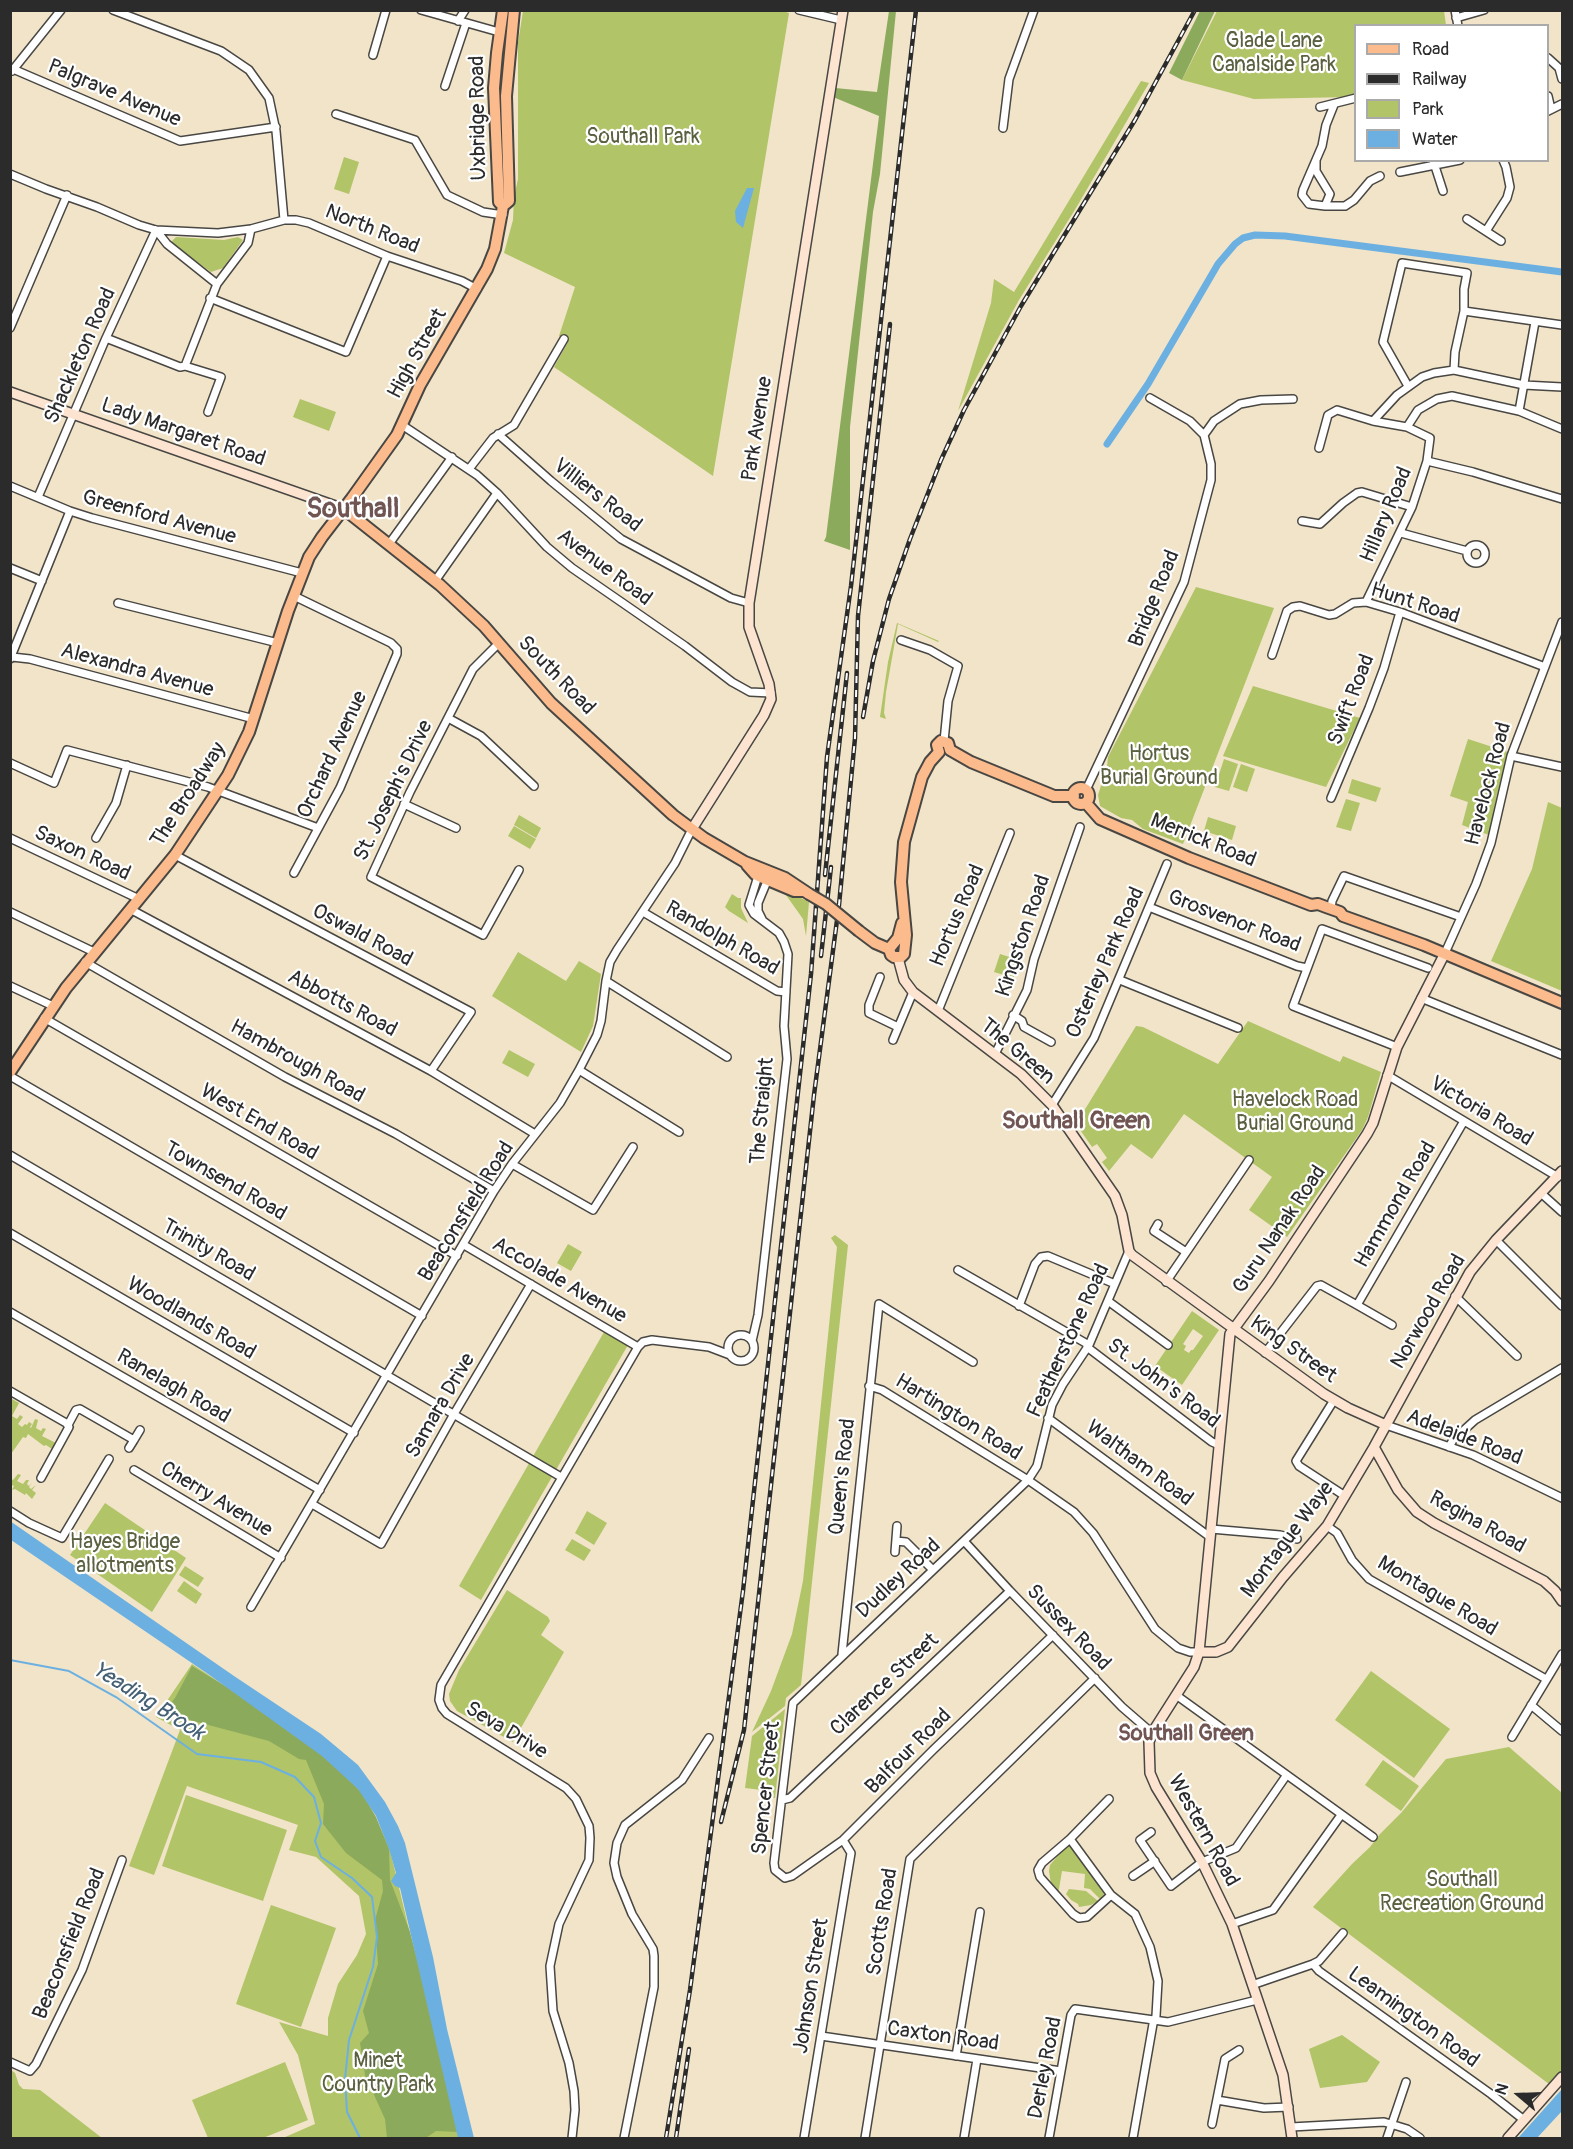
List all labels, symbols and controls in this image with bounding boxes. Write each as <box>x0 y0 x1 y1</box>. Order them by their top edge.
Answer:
legend <box>1354 24 1549 162</box>
park label: Glade Lane Canalside Park <box>1212 29 1336 79</box>
text: Road <box>1412 38 1449 61</box>
street label: Palgrave Avenue <box>44 55 184 133</box>
street label: Uxbridge Road <box>465 55 493 181</box>
text: Railway <box>1412 68 1467 91</box>
text: Park <box>1412 98 1444 121</box>
park label: Southall Park <box>586 125 700 151</box>
text: Water <box>1412 128 1458 151</box>
street label: North Road <box>321 200 423 260</box>
street label: Shackleton Road <box>40 284 122 428</box>
street label: High Street <box>383 305 453 403</box>
street label: Park Avenue <box>737 375 779 483</box>
street label: Lady Margaret Road <box>98 393 268 473</box>
street label: Villiers Road <box>548 454 646 538</box>
street label: Hillary Road <box>1356 463 1418 567</box>
street label: Greenford Avenue <box>79 485 239 551</box>
district label: Southall <box>307 494 399 526</box>
street label: Avenue Road <box>551 524 657 612</box>
street label: Bridge Road <box>1124 547 1186 651</box>
street label: Hunt Road <box>1367 578 1463 630</box>
street label: South Road <box>512 631 600 721</box>
street label: Alexandra Avenue <box>58 638 216 704</box>
street label: Swift Road <box>1323 651 1381 749</box>
street label: Orchard Avenue <box>293 687 373 823</box>
street label: St. Joseph's Drive <box>349 716 439 866</box>
street label: Havelock Road <box>1460 720 1518 848</box>
street label: The Broadway <box>146 738 232 852</box>
park label: Hortus Burial Ground <box>1100 742 1218 792</box>
street label: Merrick Road <box>1147 808 1259 874</box>
street label: Saxon Road <box>30 821 134 887</box>
street label: Hortus Road <box>925 861 991 971</box>
street label: Kingston Road <box>991 872 1057 1000</box>
street label: Osterley Park Road <box>1061 884 1151 1042</box>
street label: Grosvenor Road <box>1164 885 1304 959</box>
street label: Randolph Road <box>661 896 783 982</box>
street label: Oswald Road <box>308 899 416 973</box>
street label: Abbotts Road <box>283 965 401 1043</box>
street label: The Green <box>975 1014 1059 1090</box>
street label: Hambrough Road <box>225 1015 369 1109</box>
street label: The Straight <box>746 1057 780 1165</box>
street label: Victoria Road <box>1425 1071 1537 1153</box>
street label: West End Road <box>196 1079 322 1167</box>
park label: Havelock Road Burial Ground <box>1232 1088 1358 1138</box>
district label: Southall Green <box>1002 1108 1150 1136</box>
street label: Townsend Road <box>159 1137 291 1227</box>
street label: Beaconsfield Road <box>414 1137 520 1287</box>
street label: Hammond Road <box>1350 1137 1442 1273</box>
street label: Guru Nanak Road <box>1228 1161 1332 1299</box>
street label: Trinity Road <box>157 1214 259 1288</box>
street label: Accolade Avenue <box>487 1232 631 1330</box>
street label: Norwood Road <box>1386 1250 1472 1374</box>
street label: Featherstone Road <box>1022 1260 1116 1422</box>
street label: Woodlands Road <box>122 1272 260 1366</box>
street label: King Street <box>1245 1311 1341 1389</box>
street label: St. John's Road <box>1102 1333 1224 1435</box>
street label: Ranelagh Road <box>112 1344 234 1430</box>
street label: Samara Drive <box>401 1349 481 1463</box>
street label: Hartington Road <box>890 1369 1026 1467</box>
street label: Adelaide Road <box>1403 1404 1525 1472</box>
street label: Waltham Road <box>1081 1416 1197 1512</box>
street label: Queen's Road <box>824 1417 862 1537</box>
street label: Cherry Avenue <box>155 1457 277 1543</box>
street label: Montague Waye <box>1236 1477 1340 1603</box>
street label: Regina Road <box>1424 1486 1530 1560</box>
park label: Hayes Bridge allotments <box>70 1530 180 1580</box>
street label: Dudley Road <box>852 1534 946 1624</box>
street label: Montague Road <box>1372 1551 1502 1643</box>
street label: Sussex Road <box>1021 1580 1115 1676</box>
street label: Clarence Street <box>826 1628 944 1742</box>
water label: Yeading Brook <box>87 1657 209 1747</box>
street label: Seva Drive <box>460 1697 552 1765</box>
street label: Balfour Road <box>861 1704 957 1800</box>
street label: Spencer Street <box>747 1720 787 1856</box>
district label: Southall Green <box>1118 1721 1254 1747</box>
street label: Western Road <box>1162 1771 1244 1891</box>
street label: Beaconsfield Road <box>28 1865 112 2023</box>
street label: Scotts Road <box>862 1866 904 1978</box>
park label: Southall Recreation Ground <box>1380 1868 1544 1918</box>
street label: Johnson Street <box>789 1917 835 2055</box>
street label: Leamington Road <box>1342 1962 1484 2074</box>
street label: Derley Road <box>1024 2015 1068 2121</box>
street label: Caxton Road <box>885 2017 1001 2057</box>
park label: Minet Country Park <box>322 2049 434 2099</box>
north arrow <box>1489 2065 1549 2125</box>
text: N <box>1491 2081 1513 2098</box>

